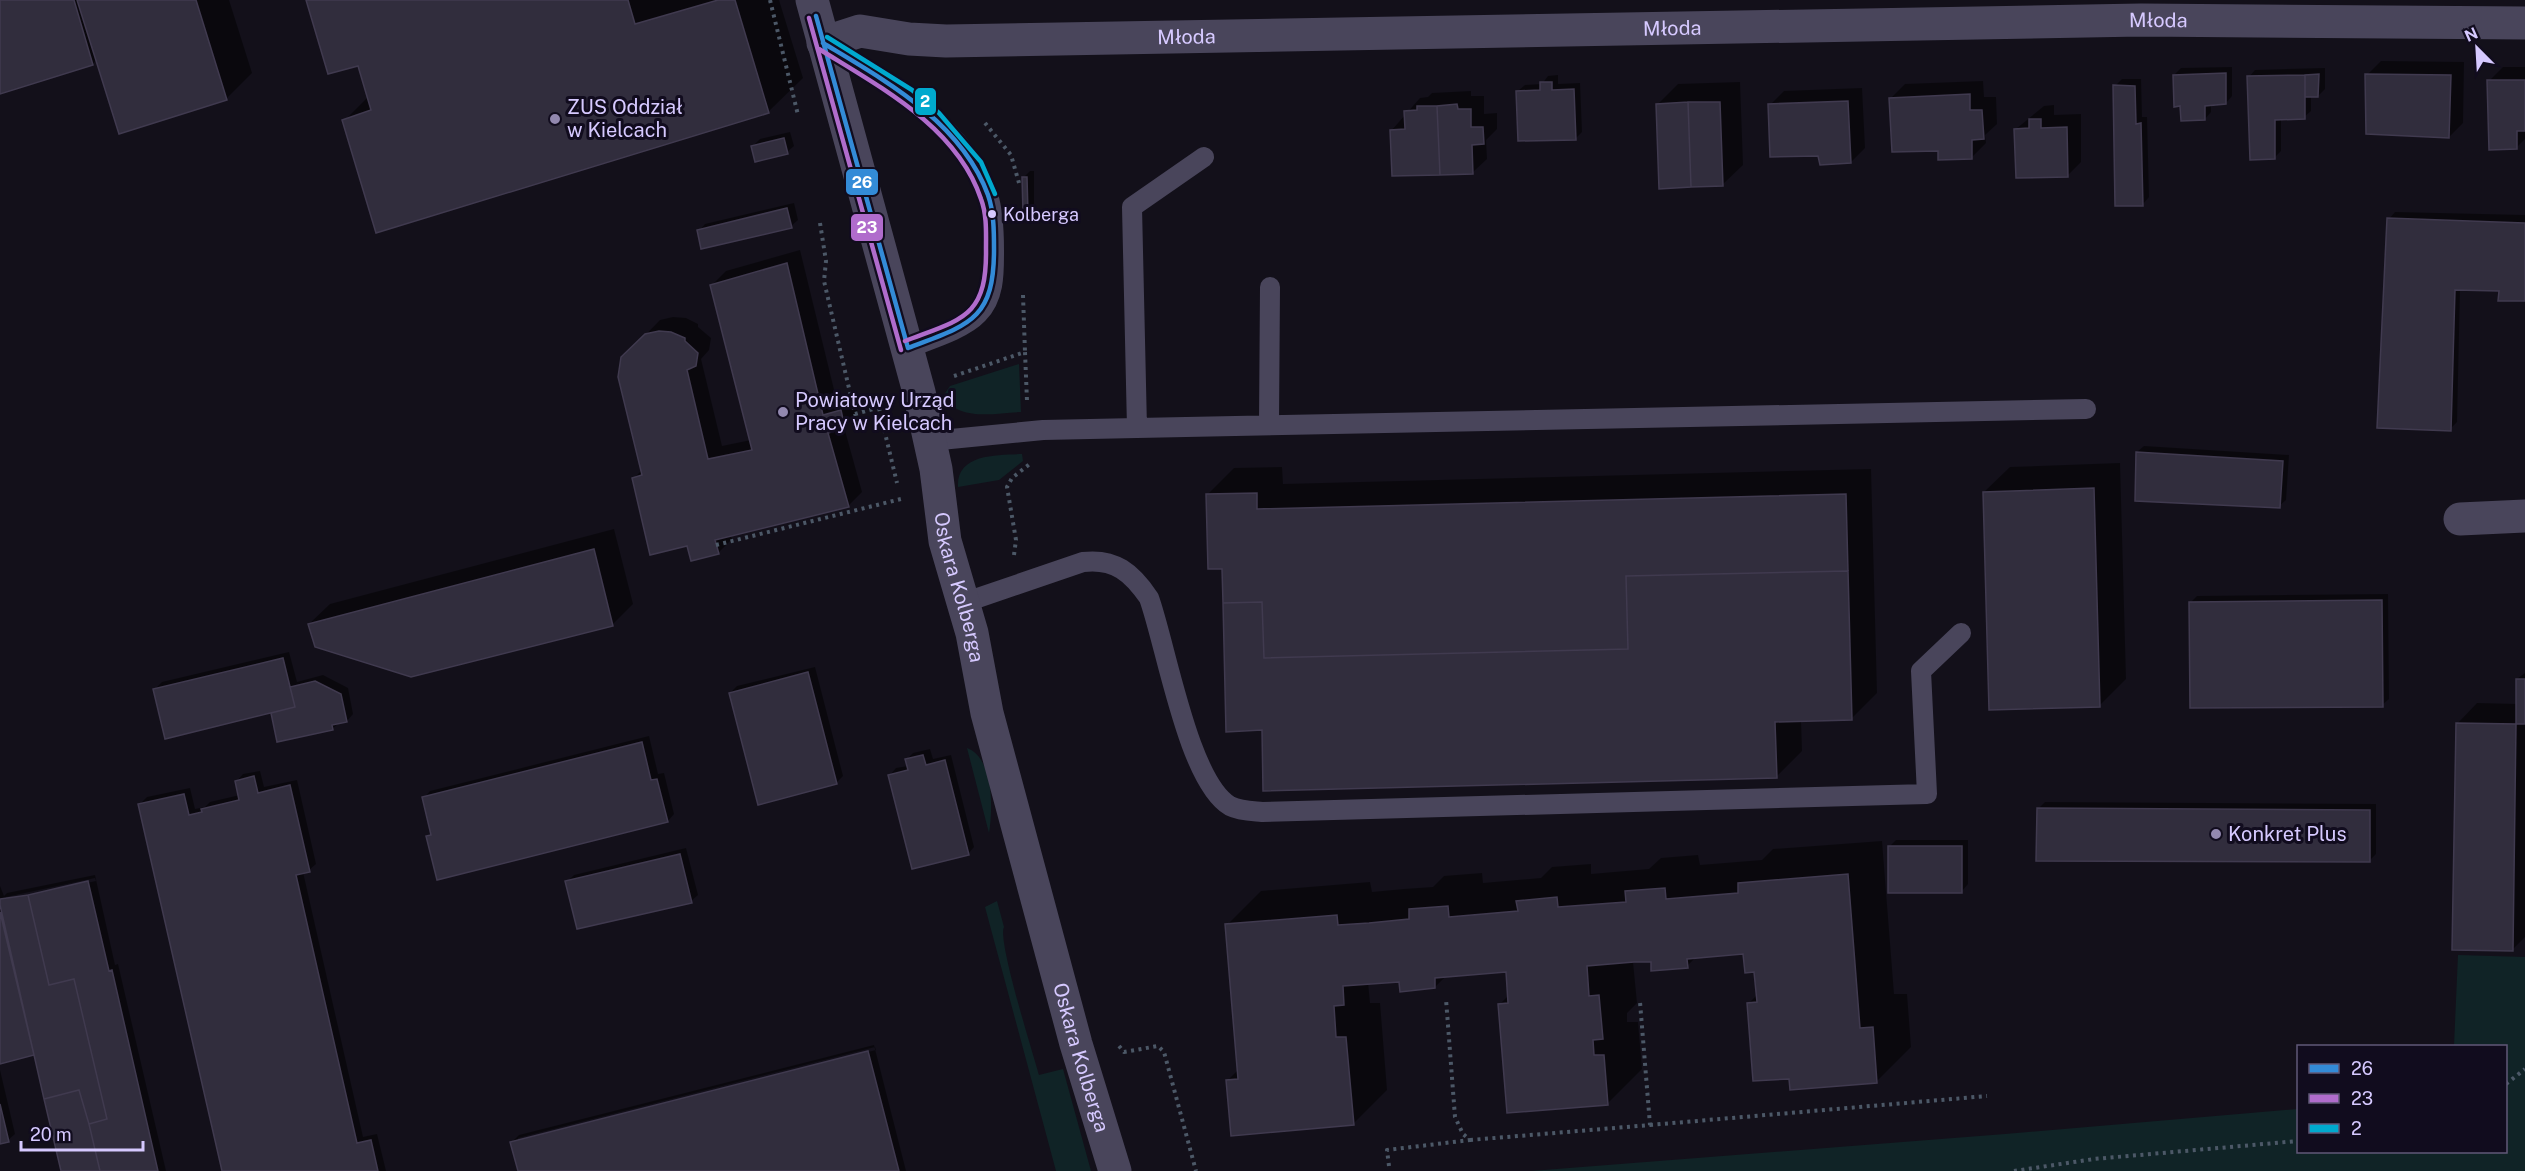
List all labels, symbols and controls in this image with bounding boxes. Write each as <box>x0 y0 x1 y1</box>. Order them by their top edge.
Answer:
street label: Młoda <box>2129 8 2188 32</box>
street label: Młoda <box>1643 16 1702 41</box>
north arrow <box>2447 18 2507 78</box>
street label: Młoda <box>1157 24 1216 49</box>
text: N <box>2462 24 2481 46</box>
line badge: 2 <box>914 87 937 116</box>
text: 2 <box>920 92 930 111</box>
place label: ZUS Oddział w Kielcach <box>567 95 683 142</box>
marker: ZUS Oddział w Kielcach <box>548 112 562 126</box>
line badge: 26 <box>845 168 879 196</box>
text: 26 <box>852 173 872 192</box>
place label: Kolberga <box>1003 204 1079 225</box>
marker: Kolberga <box>986 208 998 220</box>
line badge: 23 <box>850 213 884 242</box>
text: 23 <box>857 218 877 237</box>
place label: Powiatowy Urząd Pracy w Kielcach <box>795 388 955 435</box>
marker: Powiatowy Urząd Pracy w Kielcach <box>776 405 790 419</box>
street label: Oskara Kolberga <box>929 511 989 664</box>
place label: Konkret Plus <box>2228 822 2347 846</box>
marker: Konkret Plus <box>2209 827 2223 841</box>
street label: Oskara Kolberga <box>1048 980 1114 1135</box>
legend <box>2297 1045 2507 1153</box>
text: 26 <box>2351 1058 2373 1079</box>
text: 23 <box>2351 1088 2373 1109</box>
scale bar <box>21 1114 142 1152</box>
text: 2 <box>2351 1118 2362 1139</box>
text: 20 m <box>30 1124 72 1145</box>

